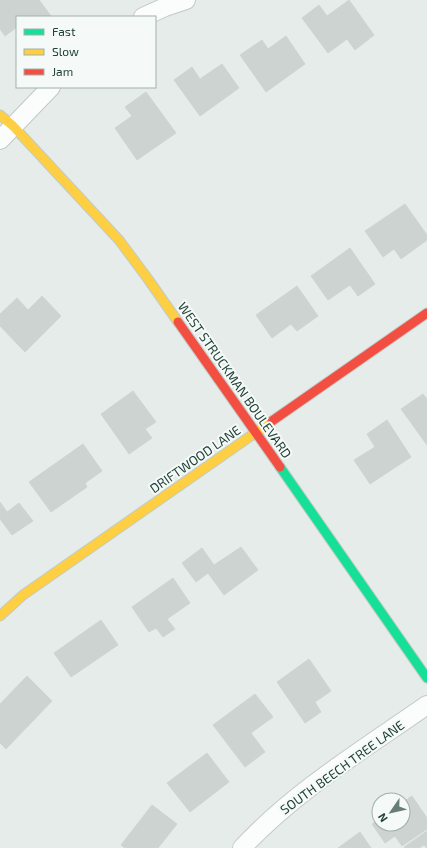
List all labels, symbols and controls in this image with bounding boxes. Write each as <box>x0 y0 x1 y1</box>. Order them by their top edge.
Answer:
legend <box>16 16 156 88</box>
text: Fast <box>52 24 76 38</box>
text: Slow <box>52 44 79 58</box>
text: Jam <box>52 64 73 78</box>
street label: WEST STRUCKMAN BOULEVARD <box>175 299 295 461</box>
street label: DRIFTWOOD LANE <box>147 422 243 496</box>
street label: SOUTH BEECH TREE LANE <box>277 717 407 817</box>
north arrow <box>371 792 411 832</box>

